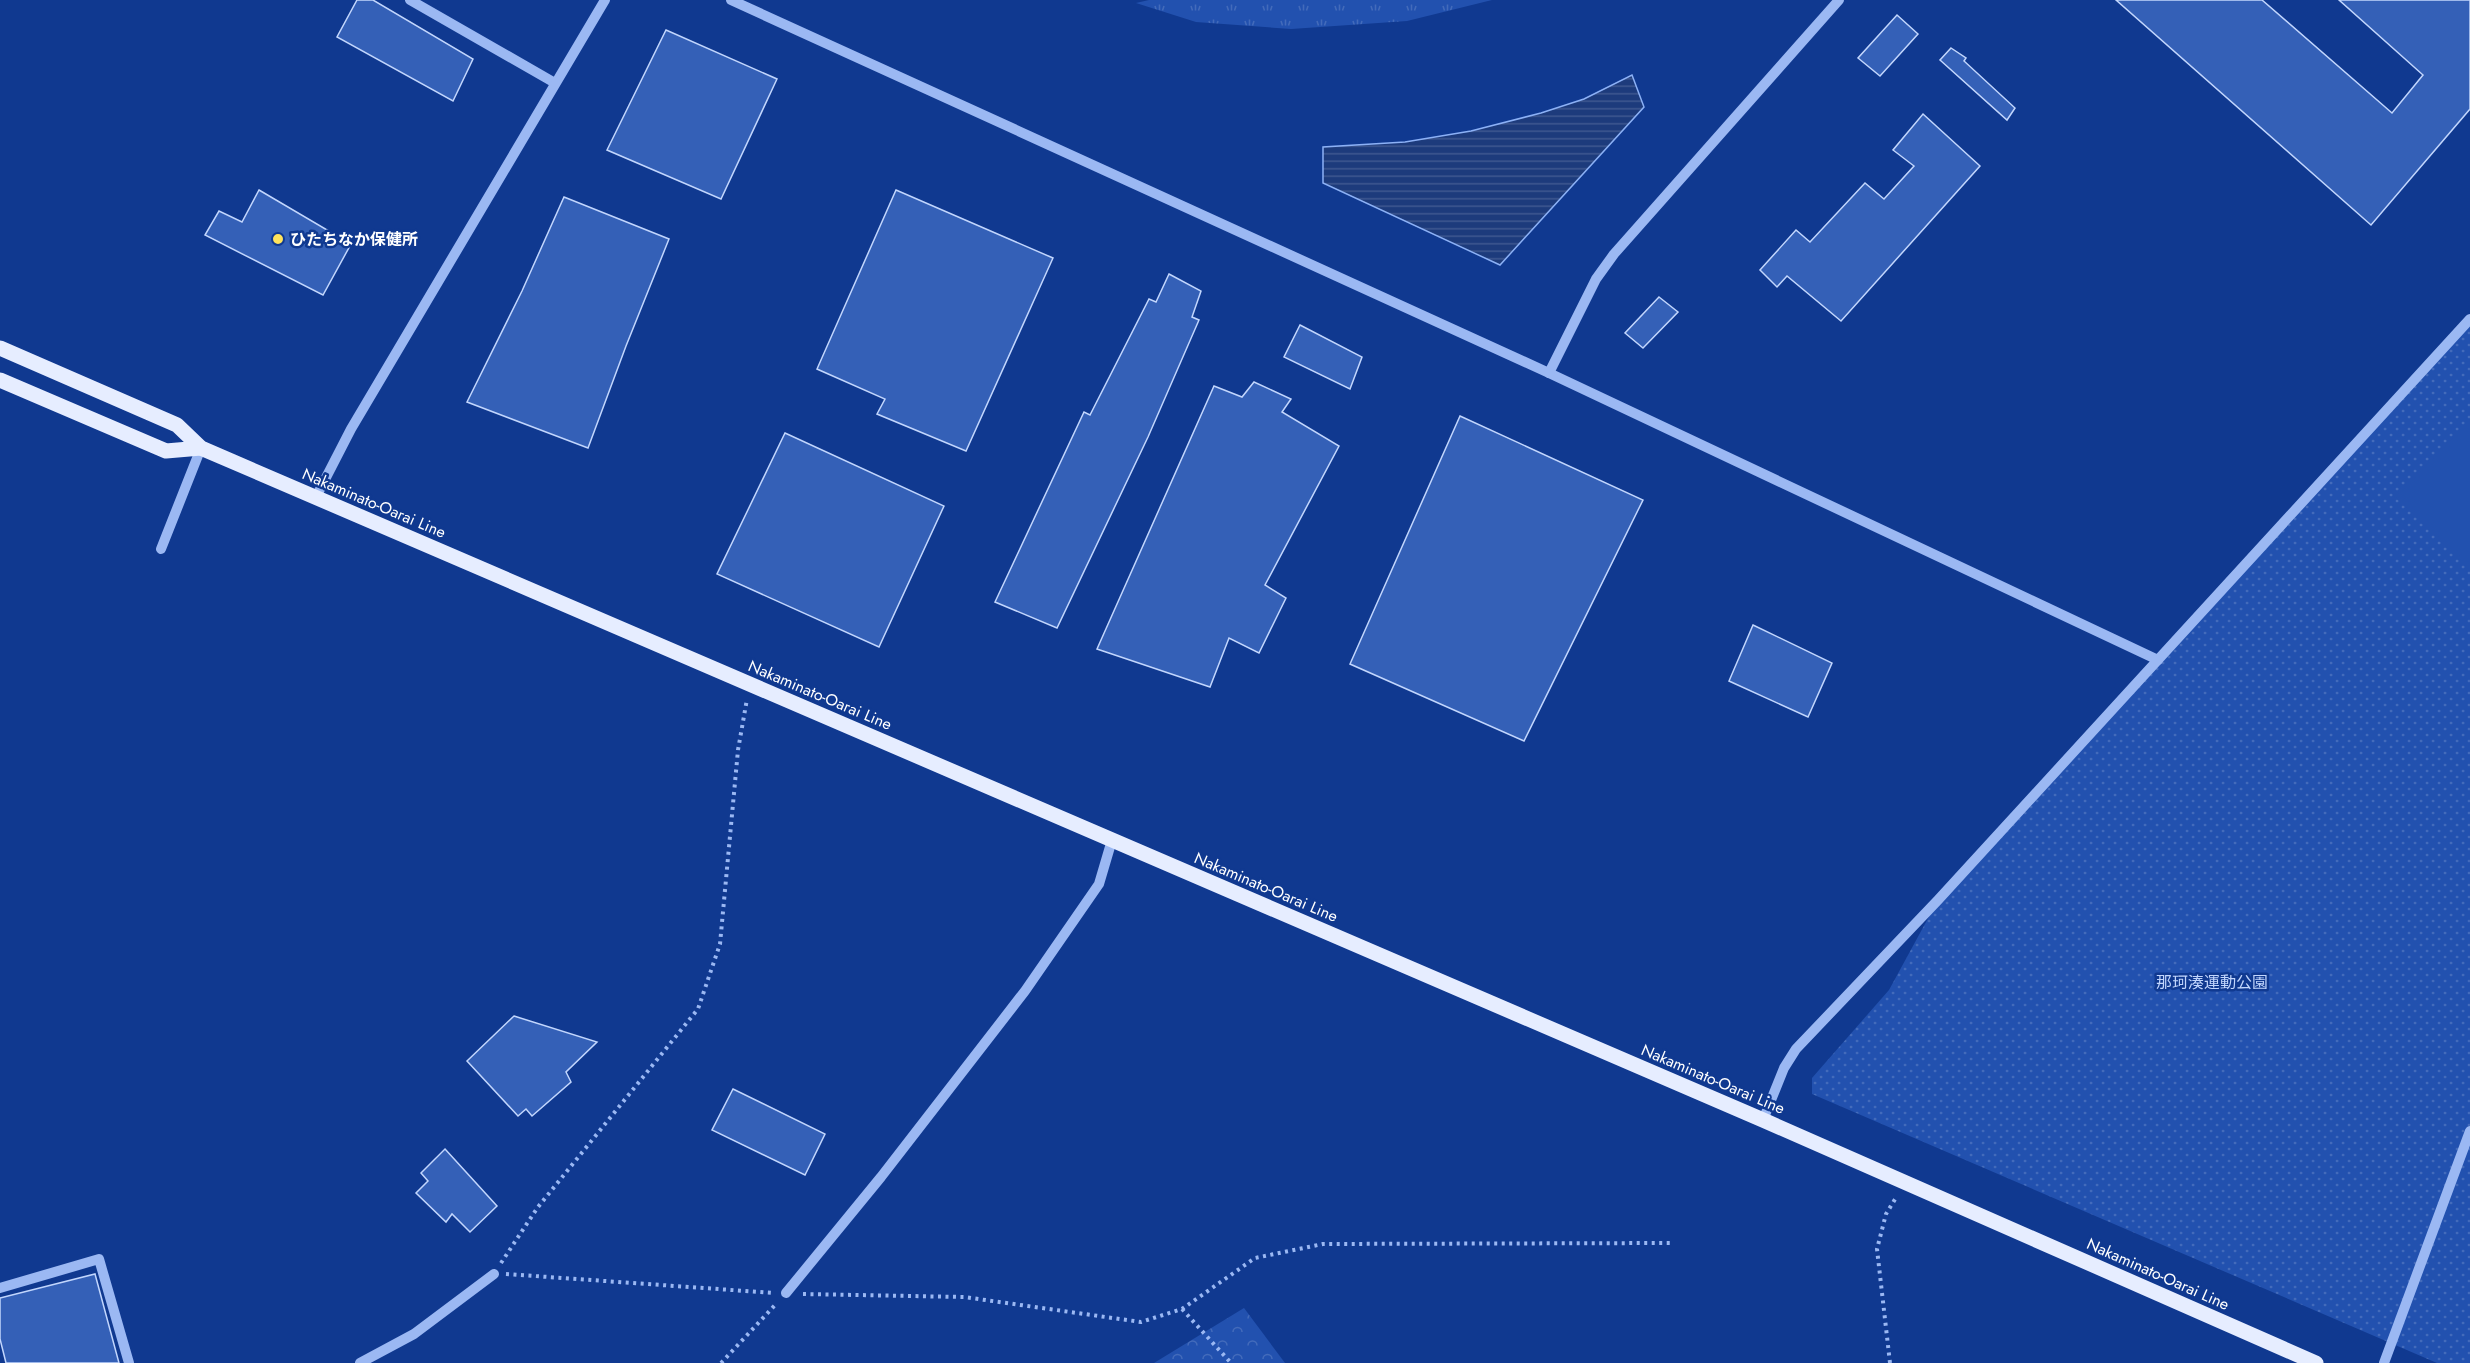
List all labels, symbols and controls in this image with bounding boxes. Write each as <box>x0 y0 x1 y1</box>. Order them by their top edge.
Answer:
place label: ひたちなか保健所 <box>290 228 418 251</box>
marker: ひたちなか保健所 <box>271 232 285 246</box>
street label: Nakaminato-Oarai Line <box>299 462 449 544</box>
street label: Nakaminato-Oarai Line <box>745 654 895 736</box>
street label: Nakaminato-Oarai Line <box>1191 846 1341 928</box>
park label: 那珂湊運動公園 <box>2156 971 2268 994</box>
street label: Nakaminato-Oarai Line <box>1638 1038 1788 1120</box>
street label: Nakaminato-Oarai Line <box>2083 1232 2233 1316</box>

